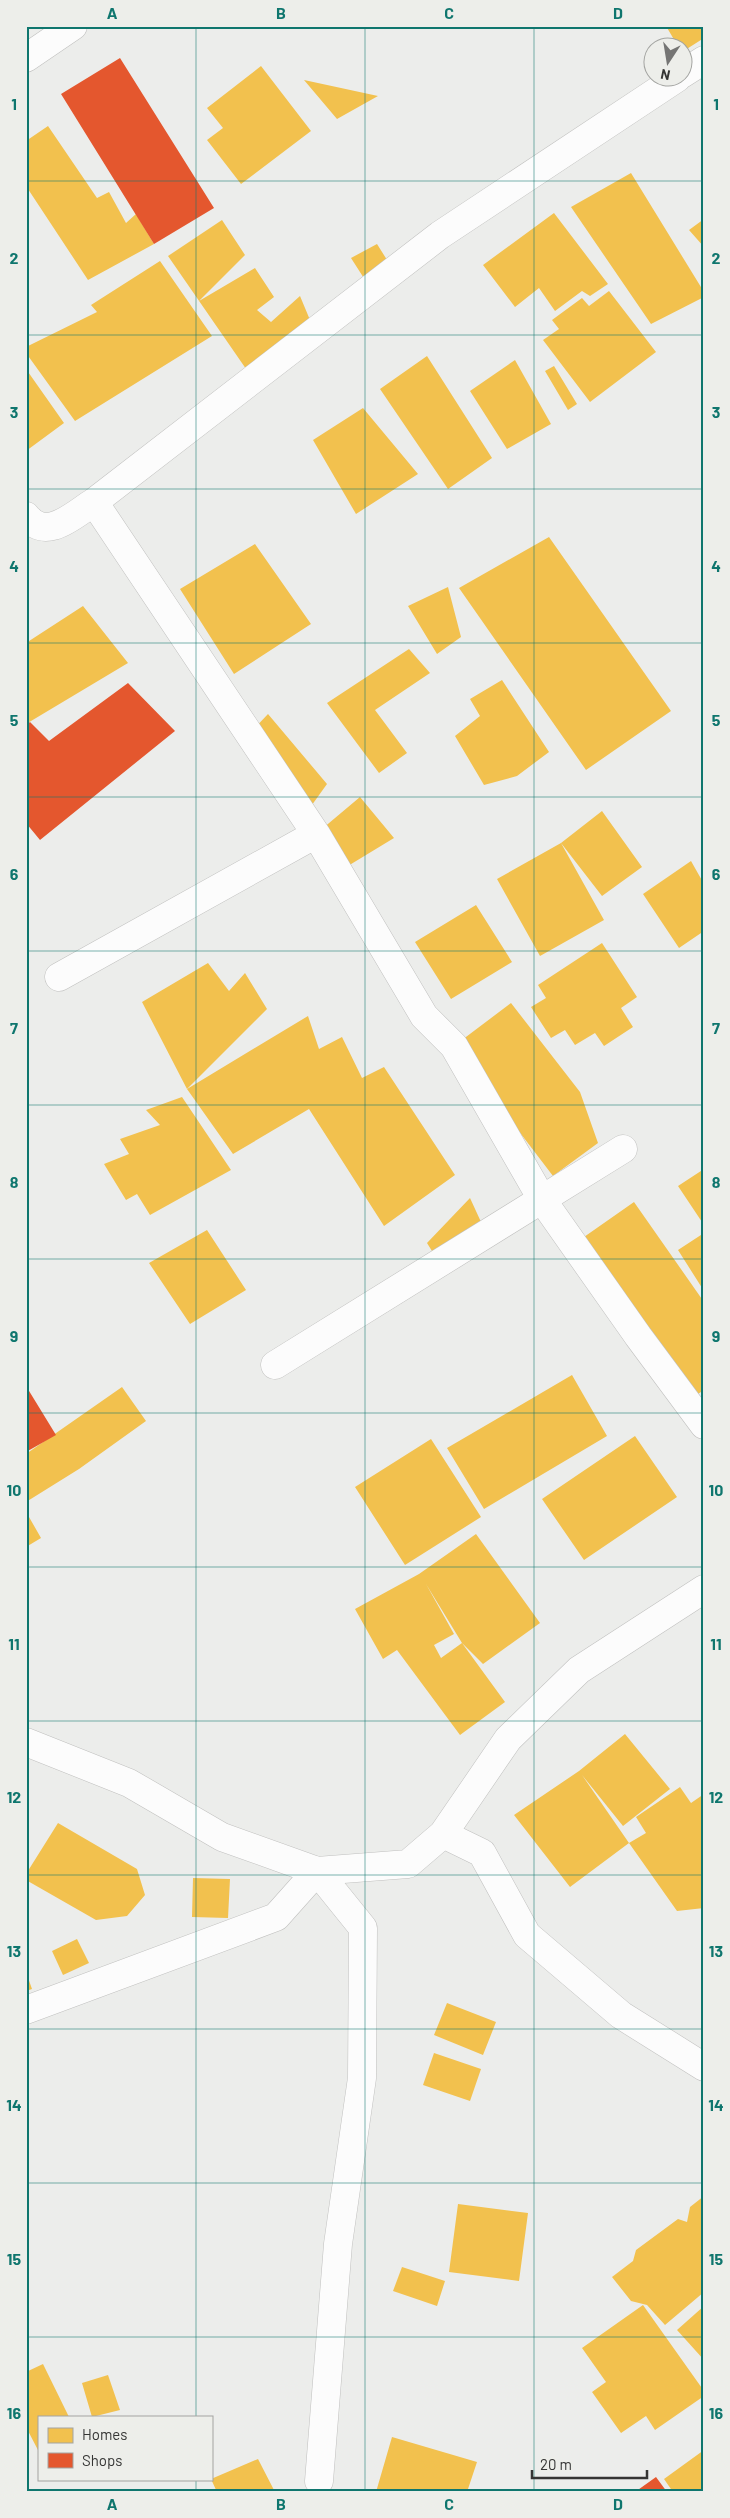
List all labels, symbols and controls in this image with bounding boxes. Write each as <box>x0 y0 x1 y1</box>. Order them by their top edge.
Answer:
text: A <box>107 3 118 22</box>
text: B <box>276 3 286 22</box>
text: C <box>444 3 454 22</box>
text: D <box>613 3 623 22</box>
north arrow <box>642 38 692 88</box>
text: N <box>659 66 672 84</box>
text: 1 <box>11 94 17 113</box>
text: 1 <box>713 94 719 113</box>
text: 2 <box>10 248 19 267</box>
text: 2 <box>712 248 721 267</box>
text: 3 <box>10 402 18 421</box>
text: 3 <box>712 402 720 421</box>
text: 4 <box>9 556 19 575</box>
text: 4 <box>711 556 721 575</box>
text: 5 <box>10 710 19 729</box>
text: 5 <box>712 710 721 729</box>
text: 6 <box>10 864 19 883</box>
text: 6 <box>712 864 721 883</box>
text: 7 <box>10 1018 18 1037</box>
text: 7 <box>712 1018 720 1037</box>
text: 8 <box>10 1172 19 1191</box>
text: 8 <box>712 1172 721 1191</box>
text: 9 <box>10 1326 18 1345</box>
text: 9 <box>712 1326 720 1345</box>
text: 10 <box>7 1480 21 1499</box>
text: 10 <box>709 1480 723 1499</box>
text: 11 <box>8 1634 20 1653</box>
text: 11 <box>710 1634 722 1653</box>
text: 12 <box>7 1787 21 1806</box>
text: 12 <box>709 1787 723 1806</box>
text: 13 <box>7 1941 21 1960</box>
text: 13 <box>709 1941 723 1960</box>
text: 14 <box>6 2095 22 2114</box>
text: 14 <box>708 2095 724 2114</box>
text: 15 <box>7 2249 22 2268</box>
text: 15 <box>709 2249 724 2268</box>
text: 16 <box>7 2403 22 2422</box>
text: 16 <box>709 2403 724 2422</box>
legend <box>38 2416 212 2480</box>
text: Homes <box>82 2425 127 2443</box>
scale bar <box>532 2448 648 2480</box>
text: Shops <box>82 2451 122 2469</box>
text: 20 m <box>540 2455 572 2473</box>
text: A <box>107 2494 118 2513</box>
text: B <box>276 2494 286 2513</box>
text: C <box>444 2494 454 2513</box>
text: D <box>613 2494 623 2513</box>

